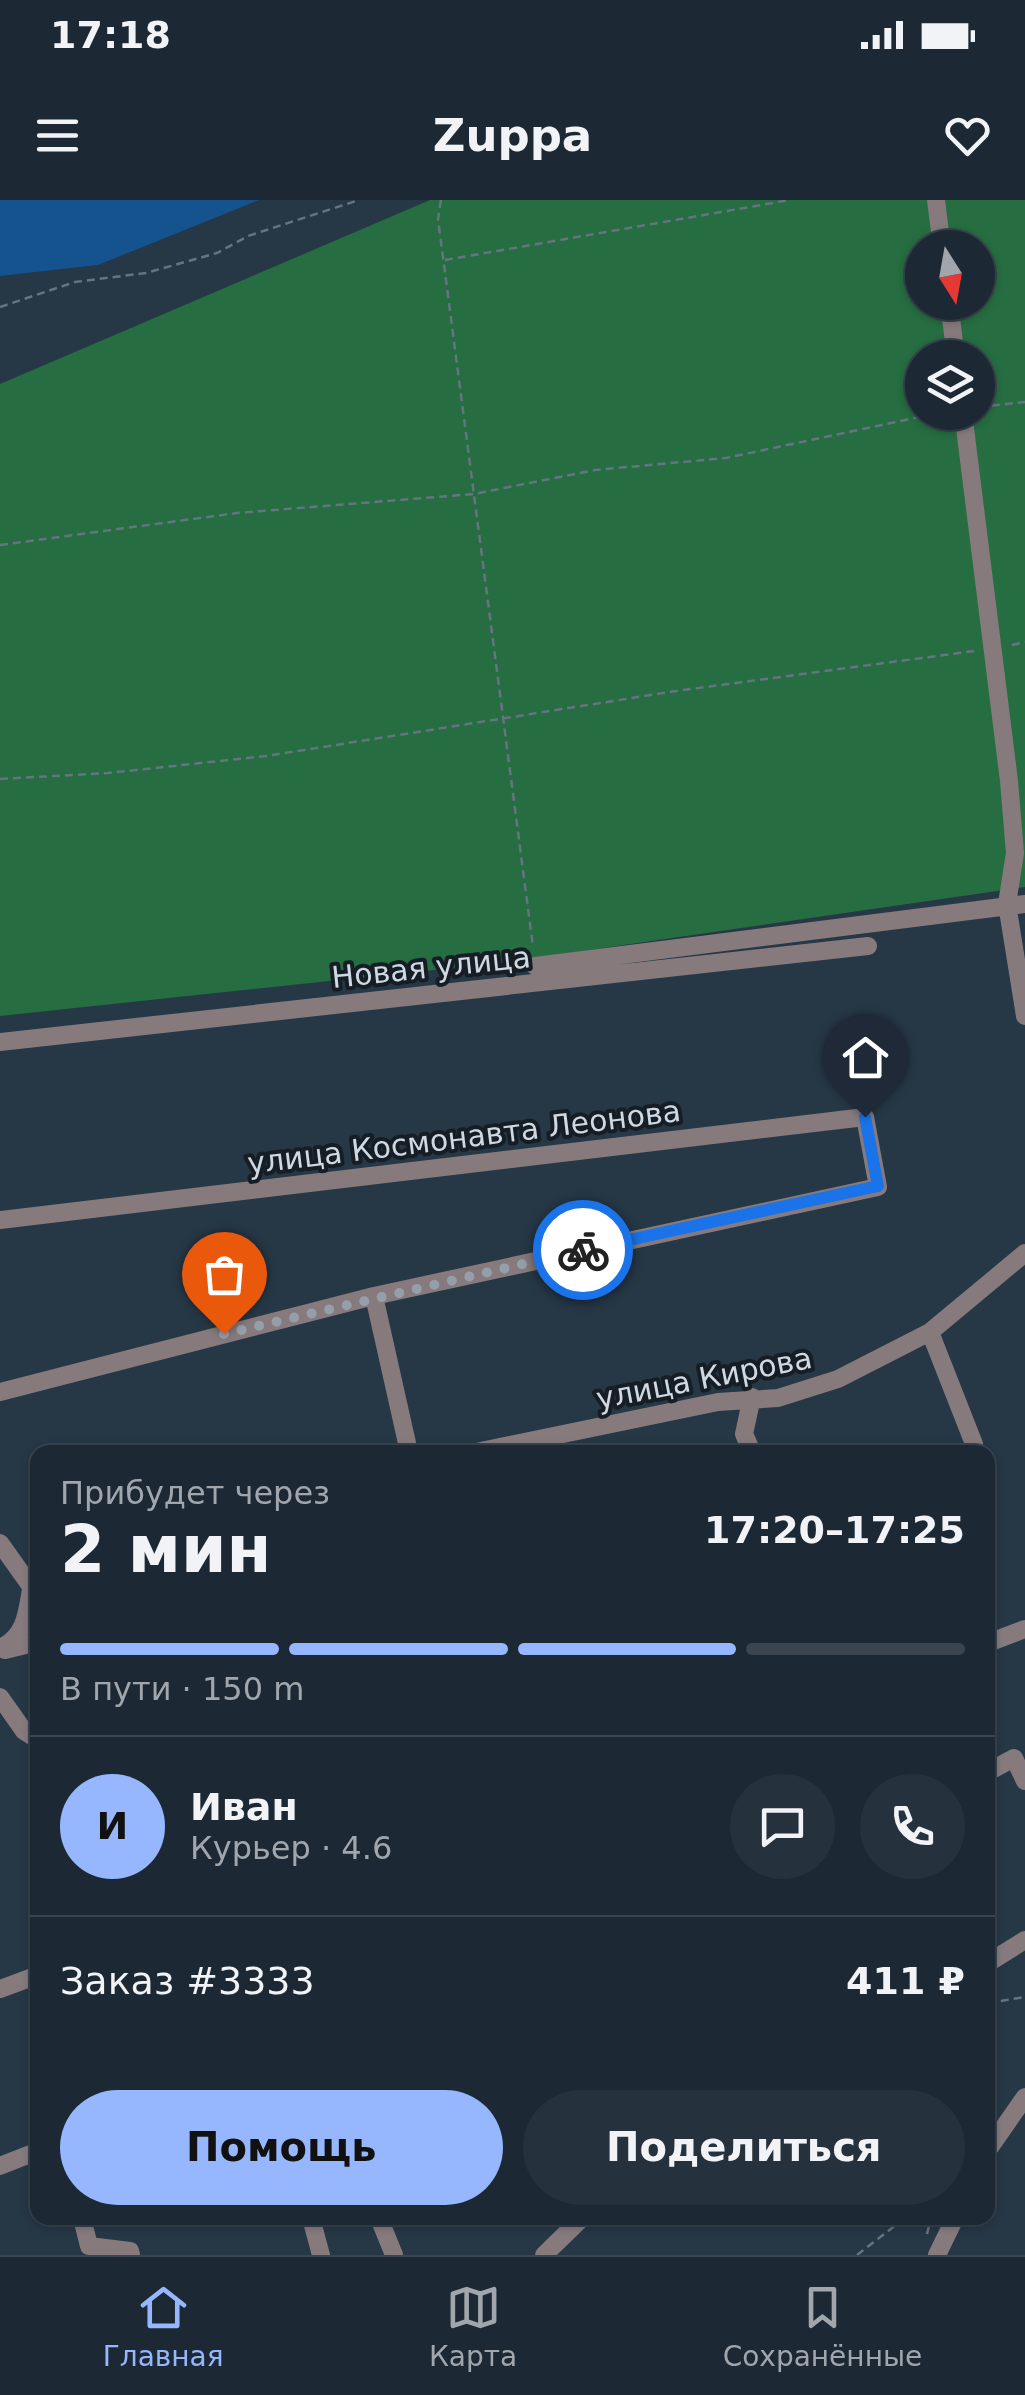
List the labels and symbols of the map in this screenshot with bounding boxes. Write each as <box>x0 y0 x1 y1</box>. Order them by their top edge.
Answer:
north arrow <box>905 230 995 320</box>
street label: Новая улица <box>330 939 532 995</box>
pin <box>823 1015 908 1118</box>
street label: улица Космонавта Леонова <box>245 1093 683 1181</box>
courier <box>533 1200 633 1300</box>
pin <box>182 1232 267 1335</box>
street label: улица Кирова <box>593 1340 815 1416</box>

